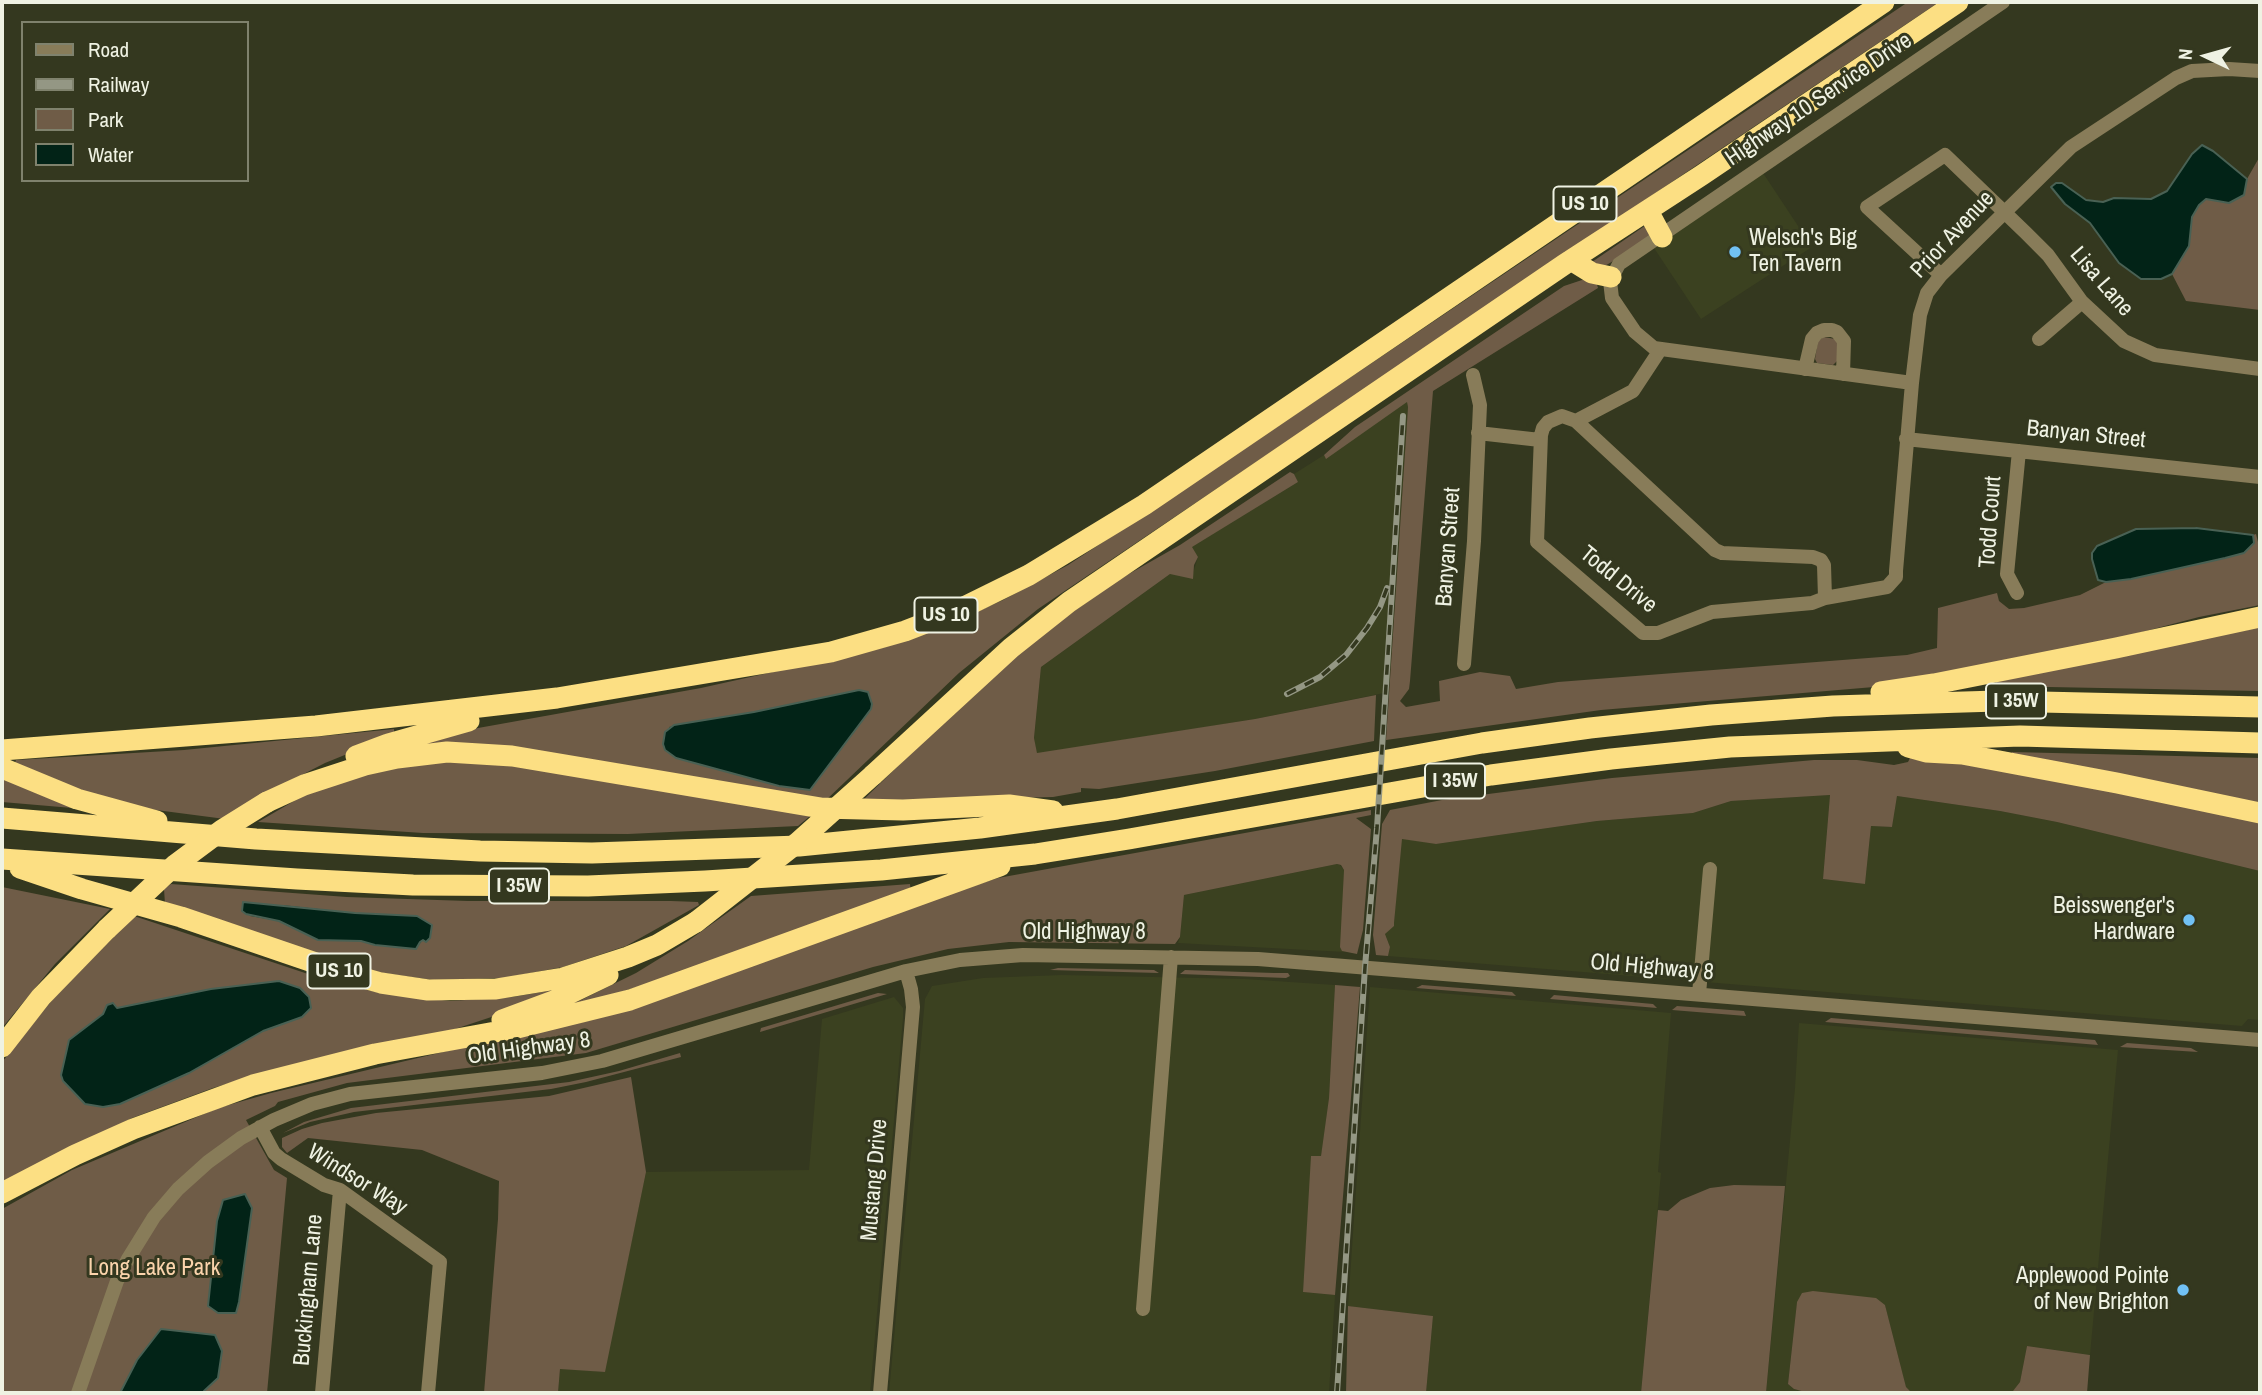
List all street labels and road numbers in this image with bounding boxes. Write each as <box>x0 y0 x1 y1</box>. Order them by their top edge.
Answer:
street label: Highway 10 Service Drive <box>1720 27 1918 173</box>
street label: Prior Avenue <box>1905 185 2001 285</box>
road number: US 10 <box>1554 186 1616 222</box>
street label: Lisa Lane <box>2063 242 2139 322</box>
street label: Banyan Street <box>2025 415 2147 455</box>
street label: Todd Court <box>1974 475 2008 569</box>
street label: Banyan Street <box>1431 486 1467 608</box>
street label: Todd Drive <box>1574 541 1662 619</box>
road number: US 10 <box>914 598 978 632</box>
road number: I 35W <box>1986 684 2046 718</box>
road number: I 35W <box>1425 764 1485 798</box>
road number: I 35W <box>489 868 549 903</box>
street label: Old Highway 8 <box>1022 919 1146 947</box>
street label: Old Highway 8 <box>1589 949 1715 987</box>
road number: US 10 <box>308 954 370 988</box>
street label: Old Highway 8 <box>466 1027 592 1071</box>
street label: Mustang Drive <box>856 1118 894 1242</box>
street label: Windsor Way <box>302 1138 412 1222</box>
street label: Buckingham Lane <box>289 1213 329 1367</box>

